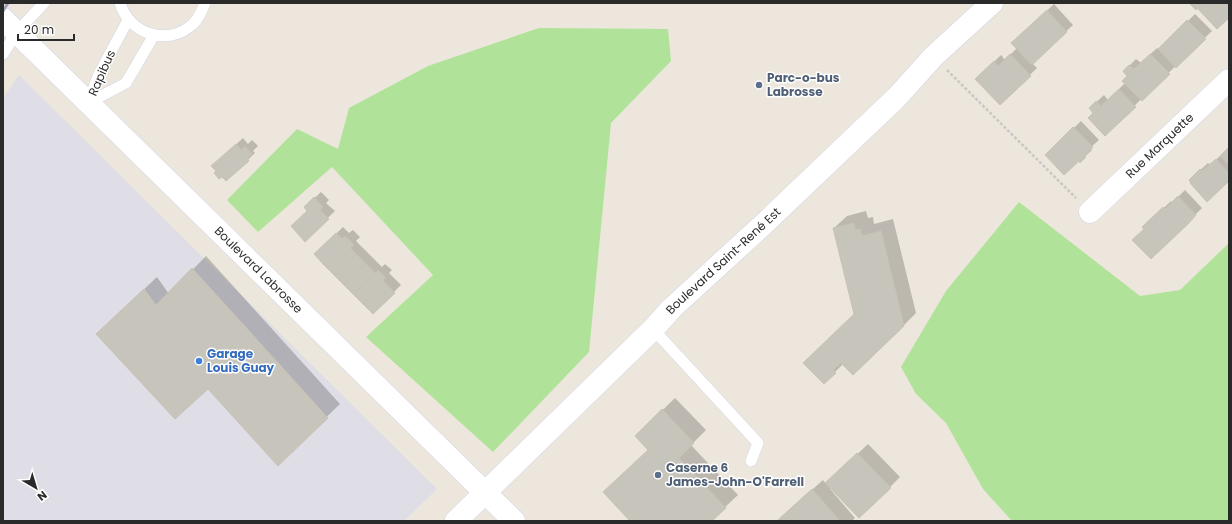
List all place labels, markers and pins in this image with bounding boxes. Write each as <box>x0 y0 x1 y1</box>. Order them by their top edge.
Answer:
place label: Parc-o-bus Labrosse <box>767 69 840 100</box>
marker: Parc-o-bus Labrosse <box>754 80 764 90</box>
place label: Garage Louis Guay <box>207 345 275 376</box>
marker: Garage Louis Guay <box>194 356 204 366</box>
place label: Caserne 6 James-John-O'Farrell <box>666 459 804 490</box>
marker: Caserne 6 James-John-O'Farrell <box>653 470 663 480</box>

